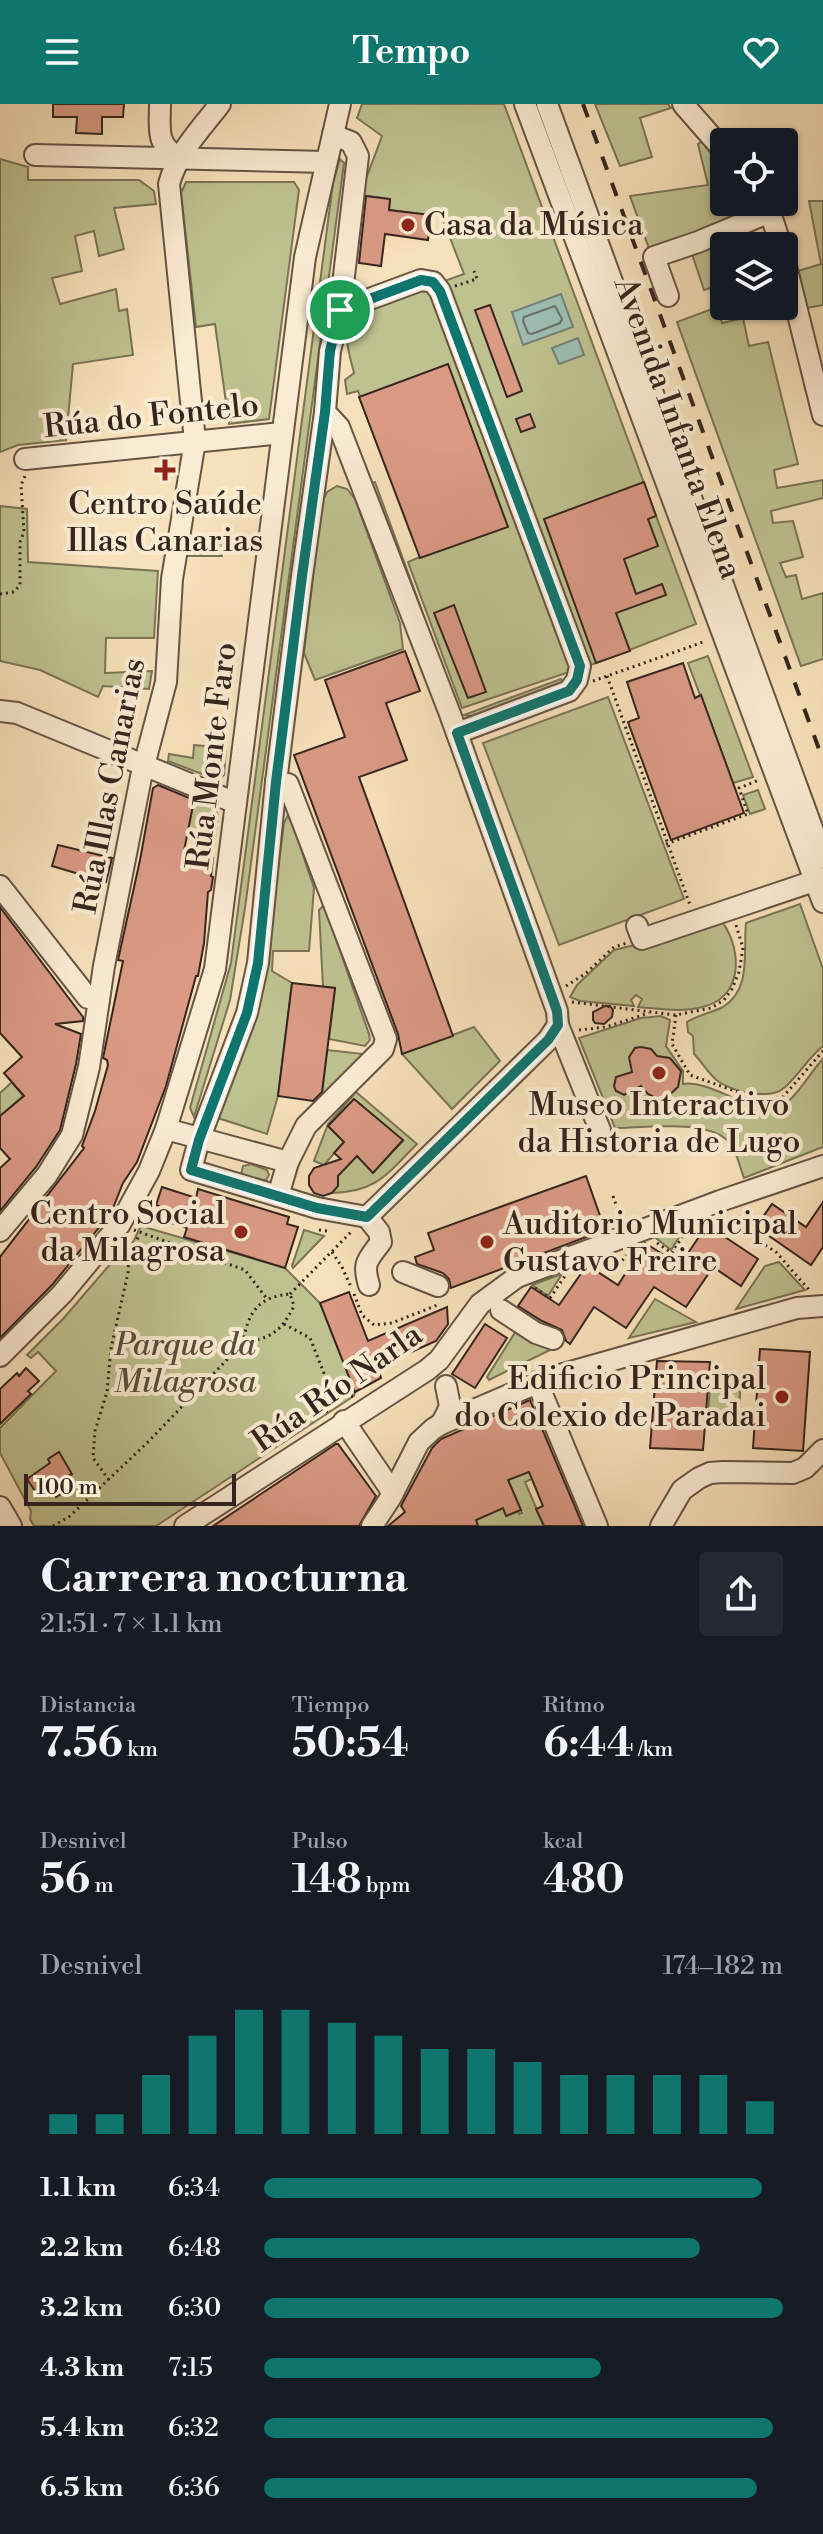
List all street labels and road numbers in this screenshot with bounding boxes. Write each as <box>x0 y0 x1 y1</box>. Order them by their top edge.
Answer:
street label: Avenida Infanta Elena <box>604 271 751 585</box>
street label: Rúa do Fontelo <box>41 385 261 447</box>
street label: Rúa Monte Faro <box>178 640 246 872</box>
street label: Rúa Illas Canarias <box>66 655 154 917</box>
street label: Rúa Río Narla <box>244 1314 431 1461</box>

